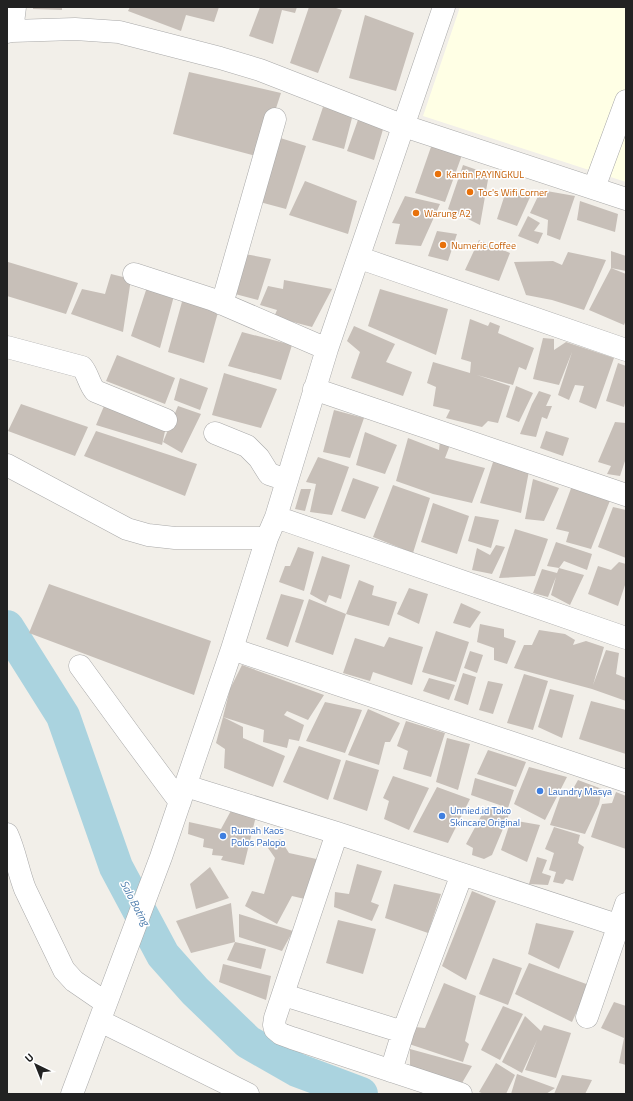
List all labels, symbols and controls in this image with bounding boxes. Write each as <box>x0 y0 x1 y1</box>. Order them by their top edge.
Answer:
place label: Kantin PAYINGKUL <box>446 167 524 182</box>
marker: Kantin PAYINGKUL <box>433 169 443 179</box>
place label: Toc's Wifi Corner <box>478 185 548 200</box>
marker: Toc's Wifi Corner <box>465 187 475 197</box>
place label: Warung A2 <box>424 206 471 221</box>
marker: Warung A2 <box>411 208 421 218</box>
place label: Numeric Coffee <box>451 238 516 253</box>
marker: Numeric Coffee <box>438 240 448 250</box>
place label: Laundry Masya <box>548 784 612 799</box>
marker: Laundry Masya <box>535 786 545 796</box>
place label: Unnied.id Toko Skincare Original <box>450 803 520 830</box>
marker: Unnied.id Toko Skincare Original <box>437 811 447 821</box>
place label: Rumah Kaos Polos Palopo <box>231 823 286 850</box>
marker: Rumah Kaos Polos Palopo <box>218 831 228 841</box>
water label: Salo Boting <box>116 877 155 930</box>
north arrow <box>16 1045 56 1085</box>
text: U <box>21 1049 37 1066</box>

